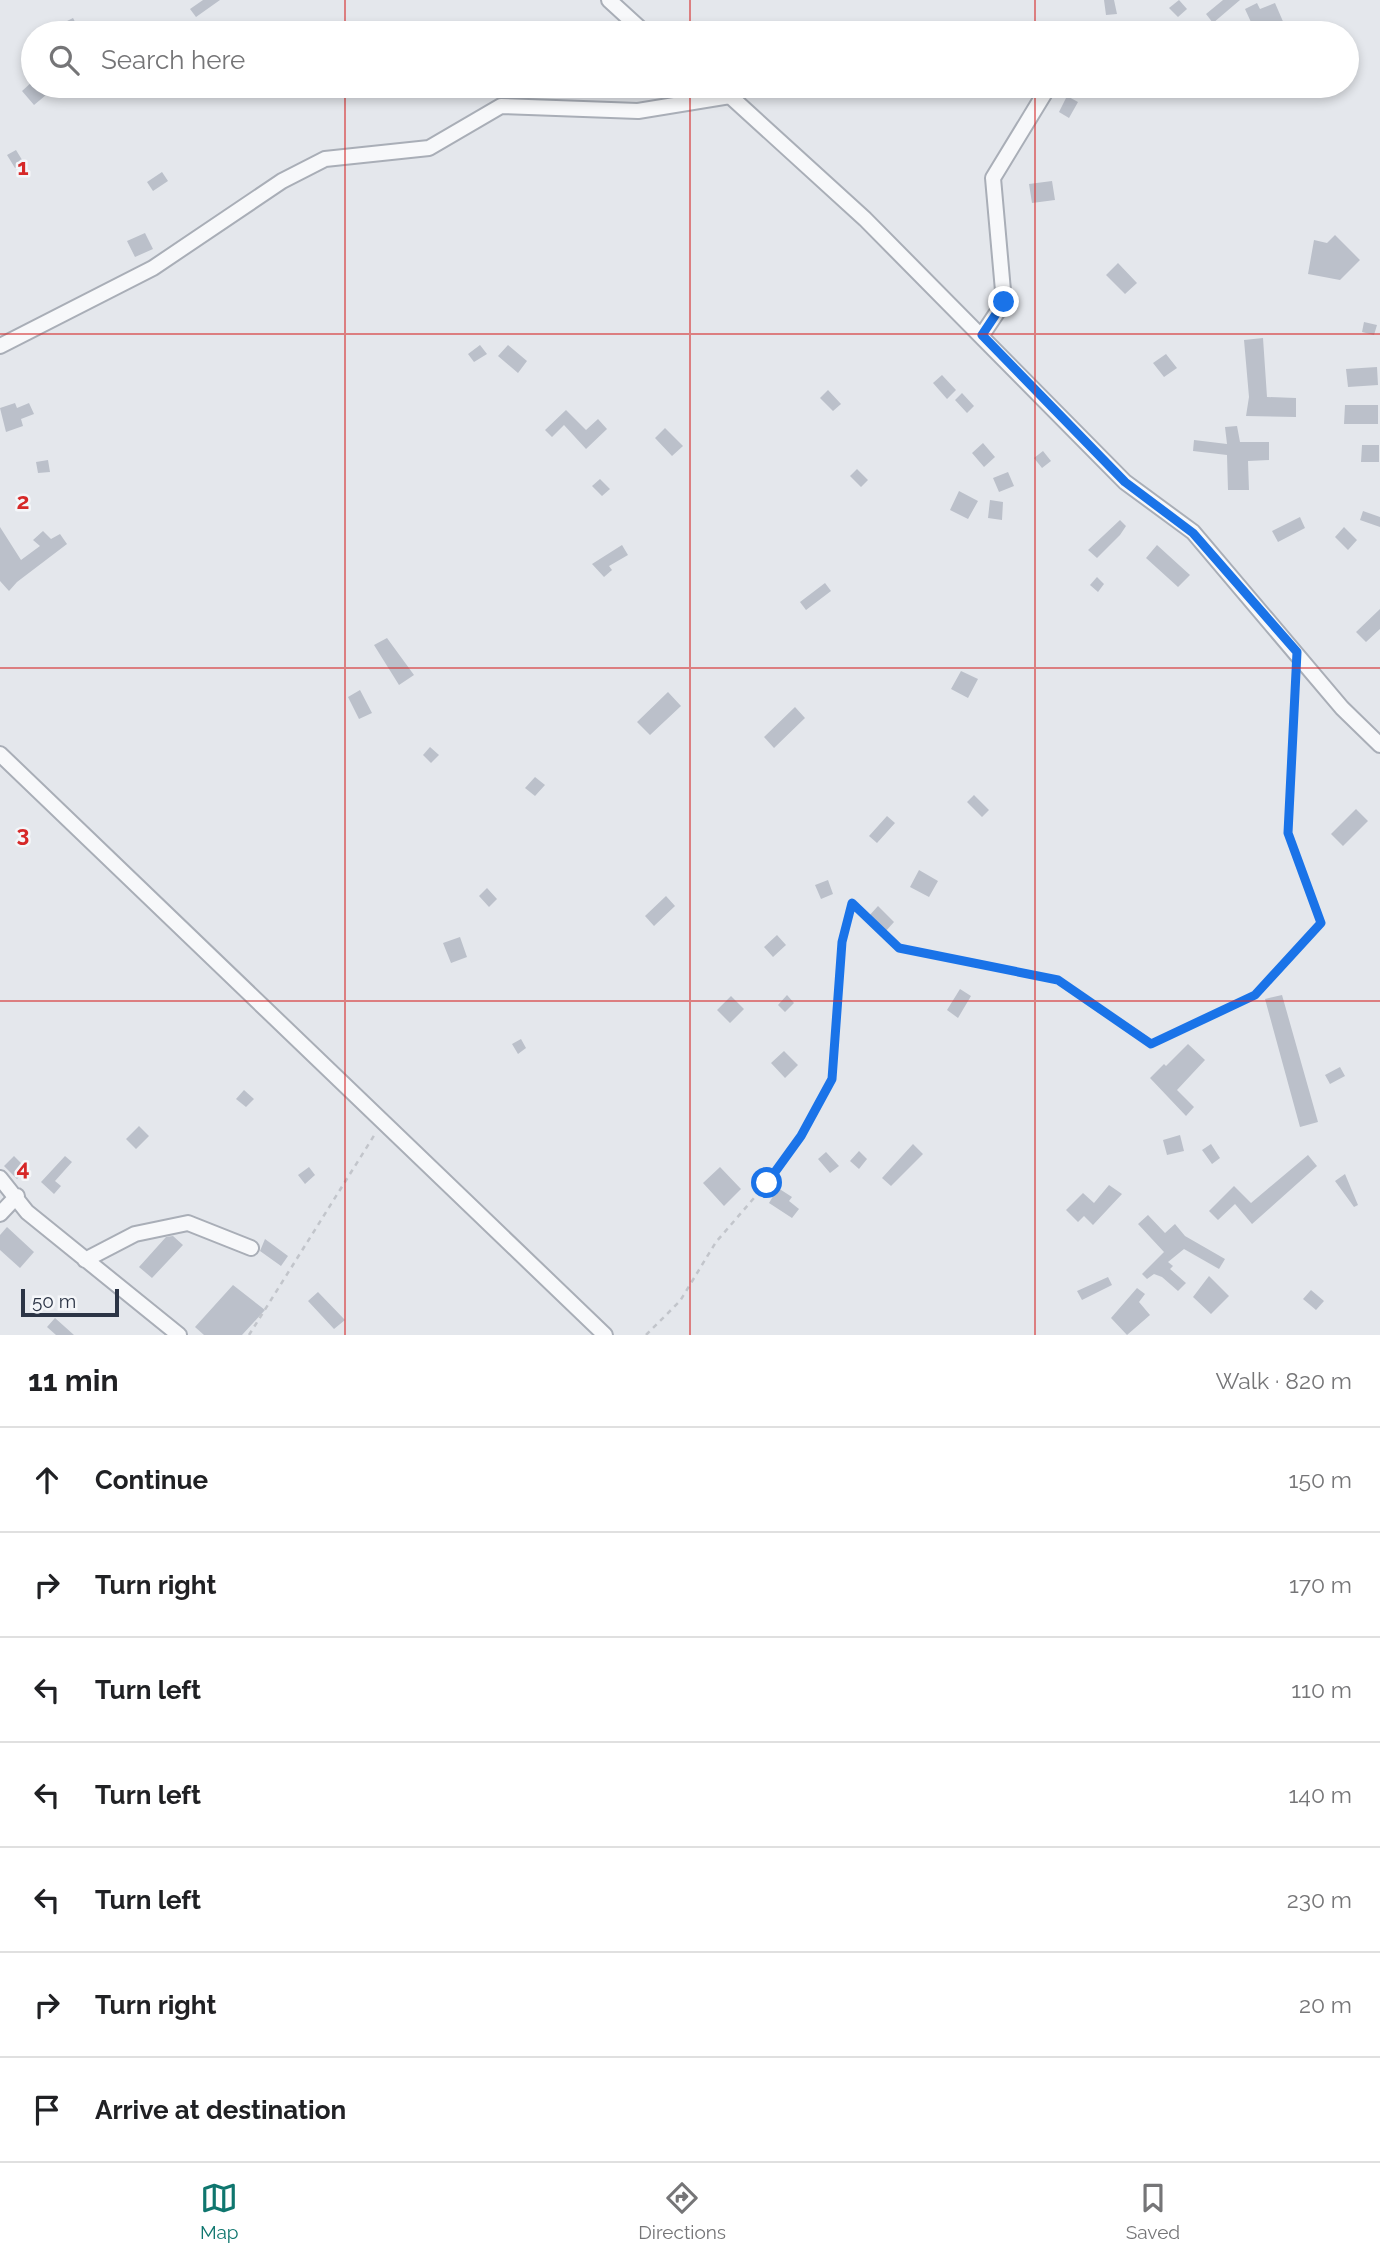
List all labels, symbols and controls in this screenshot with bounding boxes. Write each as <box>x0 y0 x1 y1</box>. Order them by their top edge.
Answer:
search box <box>21 21 1359 98</box>
icon: search <box>45 41 83 79</box>
text: Search here <box>101 45 245 75</box>
text: 1 <box>17 153 29 180</box>
route end <box>988 286 1019 317</box>
text: 2 <box>17 487 29 514</box>
text: 3 <box>17 820 29 847</box>
text: 4 <box>16 1154 30 1181</box>
route start <box>751 1167 782 1198</box>
scale bar <box>21 1286 119 1318</box>
text: 50 m <box>32 1290 76 1312</box>
text: 11 min <box>28 1363 119 1398</box>
text: Walk · 820 m <box>1215 1367 1352 1394</box>
icon: ahead <box>28 1461 66 1499</box>
text: Continue <box>95 1465 208 1495</box>
text: 150 m <box>1289 1466 1352 1493</box>
icon: right <box>28 1566 66 1604</box>
text: Turn right <box>95 1570 216 1600</box>
text: 170 m <box>1289 1571 1352 1598</box>
icon: left <box>28 1671 66 1709</box>
text: Turn left <box>95 1675 201 1705</box>
text: 110 m <box>1291 1676 1352 1703</box>
icon: left <box>28 1776 66 1814</box>
text: Turn left <box>95 1780 201 1810</box>
text: 140 m <box>1289 1781 1352 1808</box>
icon: left <box>28 1881 66 1919</box>
text: Turn left <box>95 1885 201 1915</box>
text: 230 m <box>1287 1886 1352 1913</box>
icon: right <box>28 1986 66 2024</box>
text: Turn right <box>95 1990 216 2020</box>
text: 20 m <box>1299 1991 1352 2018</box>
icon: arrive <box>28 2091 66 2129</box>
text: Arrive at destination <box>95 2095 346 2125</box>
tab: Map <box>200 2179 239 2243</box>
tab: Directions <box>638 2179 726 2243</box>
tab: Saved <box>1126 2179 1180 2243</box>

